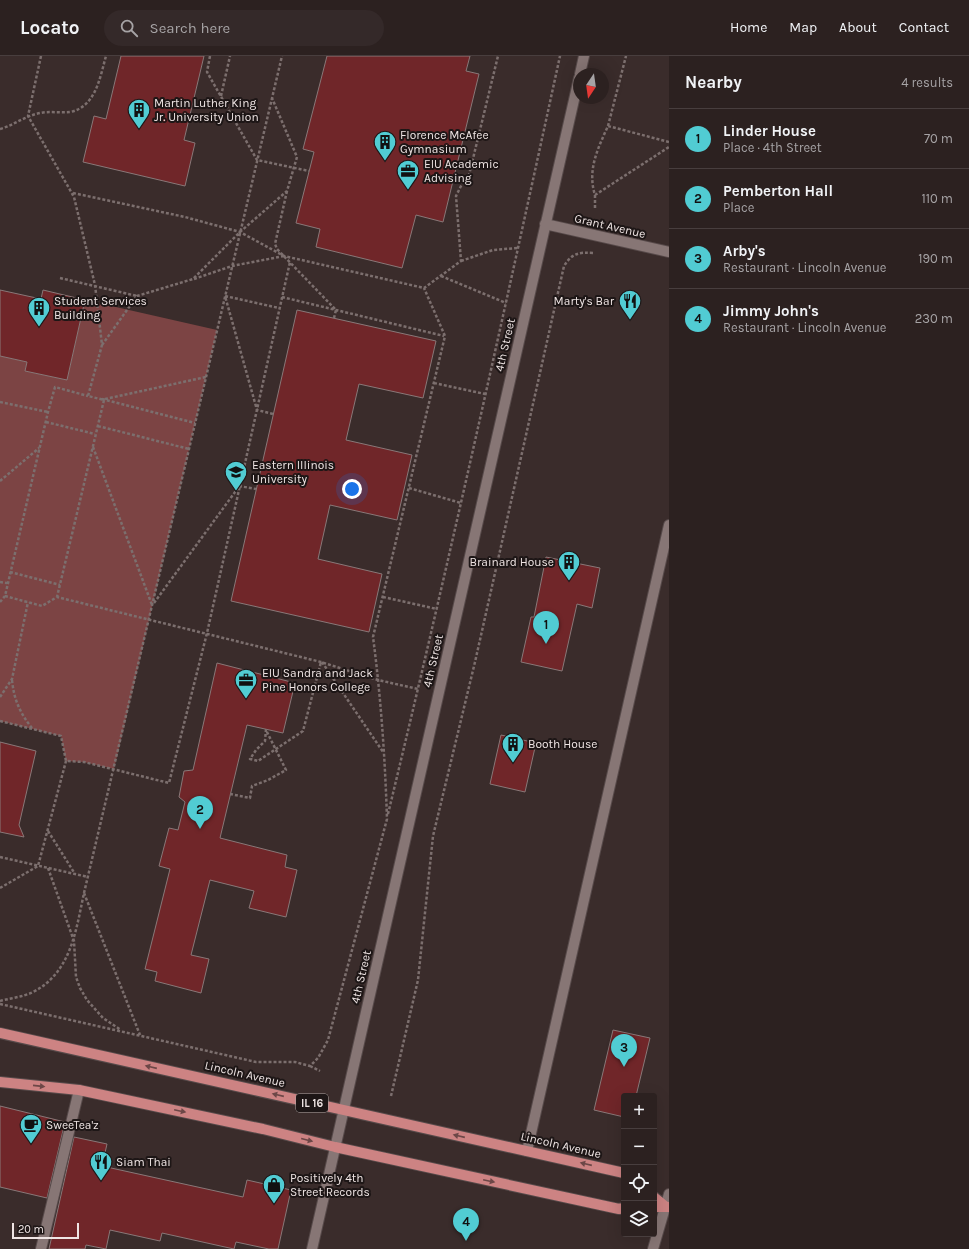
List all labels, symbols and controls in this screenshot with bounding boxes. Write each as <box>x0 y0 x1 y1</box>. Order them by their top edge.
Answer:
search box <box>104 10 384 46</box>
text: Locato <box>20 17 80 39</box>
icon: search <box>118 17 140 39</box>
text: Search here <box>150 19 230 37</box>
text: Home <box>730 19 767 36</box>
text: Map <box>789 19 817 36</box>
text: About <box>839 19 877 36</box>
text: Contact <box>899 19 949 36</box>
north arrow <box>573 68 609 104</box>
text: Nearby <box>685 72 742 92</box>
text: 4 results <box>901 75 953 90</box>
place label: Martin Luther King Jr. University Union <box>154 96 259 124</box>
building icon: Martin Luther King Jr. University Union <box>126 97 152 130</box>
text: Linder House <box>723 122 816 140</box>
place label: Florence McAfee Gymnasium <box>400 128 489 156</box>
building icon: Florence McAfee Gymnasium <box>372 129 398 162</box>
text: 1 <box>696 131 700 146</box>
text: 70 m <box>924 131 953 146</box>
text: Place · 4th Street <box>723 140 822 155</box>
place label: EIU Academic Advising <box>424 157 499 185</box>
office icon: EIU Academic Advising <box>395 158 421 191</box>
text: Pemberton Hall <box>723 182 833 200</box>
text: 2 <box>694 191 702 206</box>
text: 110 m <box>921 191 953 206</box>
text: Place <box>723 200 754 215</box>
street label: Grant Avenue <box>573 211 647 241</box>
text: Arby's <box>723 242 766 260</box>
text: 3 <box>694 251 702 266</box>
text: 190 m <box>918 251 953 266</box>
text: Restaurant · Lincoln Avenue <box>723 260 886 275</box>
restaurant icon: Marty's Bar <box>617 288 643 321</box>
place label: Student Services Building <box>54 294 147 322</box>
place label: Marty's Bar <box>554 294 615 308</box>
building icon: Student Services Building <box>26 295 52 328</box>
text: Jimmy John's <box>723 302 819 320</box>
text: 4 <box>694 311 702 326</box>
text: 230 m <box>915 311 953 326</box>
street label: 4th Street <box>492 317 518 373</box>
text: Restaurant · Lincoln Avenue <box>723 320 886 335</box>
place label: Eastern Illinois University <box>252 458 334 486</box>
school or university icon: Eastern Illinois University <box>223 459 249 492</box>
your location <box>342 479 362 499</box>
building icon: Brainard House <box>556 549 582 582</box>
place label: Brainard House <box>470 555 554 569</box>
pin: 1 <box>533 611 559 644</box>
street label: 4th Street <box>420 633 446 689</box>
place label: EIU Sandra and Jack Pine Honors College <box>262 666 373 694</box>
office icon: EIU Sandra and Jack Pine Honors College <box>233 667 259 700</box>
building icon: Booth House <box>500 731 526 764</box>
place label: Booth House <box>528 737 598 751</box>
pin: 2 <box>187 796 213 829</box>
street label: 4th Street <box>348 949 374 1005</box>
pin: 3 <box>611 1034 637 1067</box>
street label: Lincoln Avenue <box>203 1058 287 1090</box>
one-way arrow <box>145 1063 157 1069</box>
one-way arrow <box>33 1083 45 1089</box>
one-way arrow <box>271 1091 284 1097</box>
map controls <box>621 1093 657 1237</box>
button: + <box>621 1093 657 1129</box>
road number: IL 16 <box>296 1094 328 1112</box>
one-way arrow <box>174 1109 187 1115</box>
cafe icon: SweeTea'z <box>18 1112 44 1145</box>
place label: SweeTea'z <box>46 1118 99 1132</box>
street label: Lincoln Avenue <box>519 1129 603 1161</box>
button: − <box>621 1129 657 1165</box>
one-way arrow <box>453 1132 465 1138</box>
one-way arrow <box>301 1137 313 1143</box>
restaurant icon: Siam Thai <box>88 1149 114 1182</box>
place label: Siam Thai <box>116 1155 171 1169</box>
one-way arrow <box>580 1161 592 1167</box>
button: locate <box>621 1165 657 1201</box>
place label: Positively 4th Street Records <box>290 1171 370 1199</box>
shop icon: Positively 4th Street Records <box>261 1172 287 1205</box>
one-way arrow <box>483 1178 495 1184</box>
button: layers <box>621 1201 657 1237</box>
pin: 4 <box>453 1208 479 1241</box>
scale bar <box>12 1221 79 1240</box>
text: 20 m <box>18 1223 44 1236</box>

